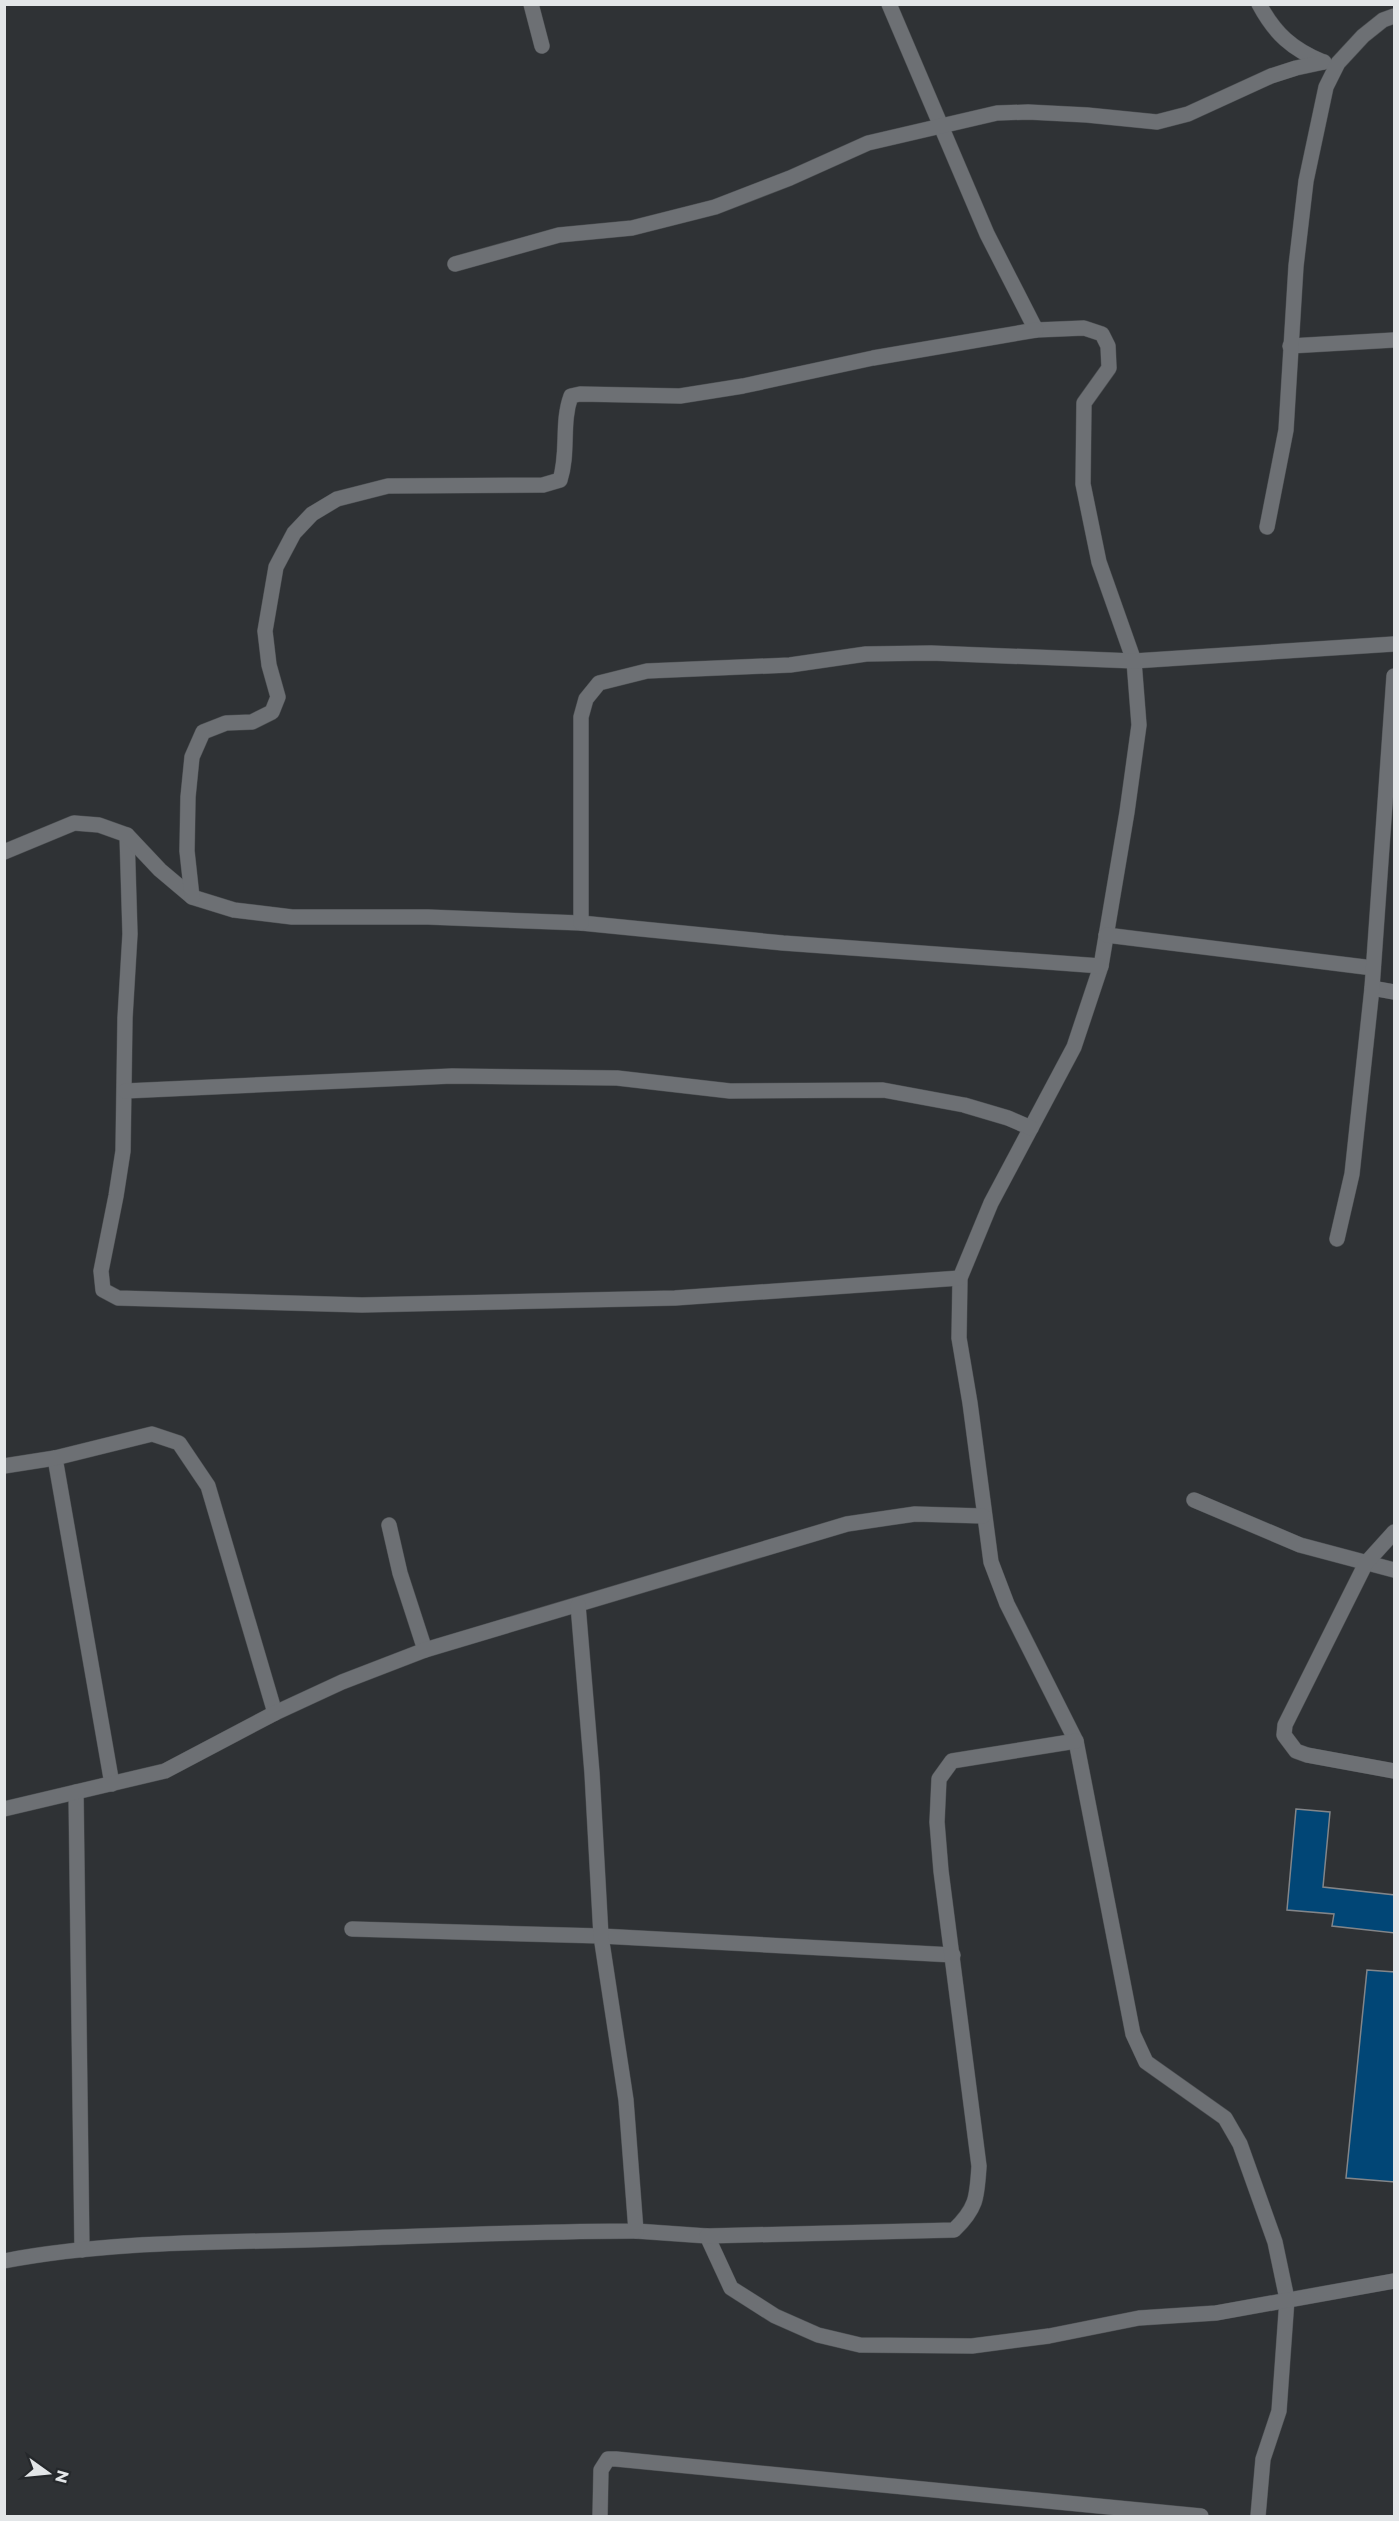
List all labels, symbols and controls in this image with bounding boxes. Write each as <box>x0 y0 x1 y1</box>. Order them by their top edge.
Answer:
north arrow <box>18 2443 78 2503</box>
text: N <box>51 2468 73 2485</box>

